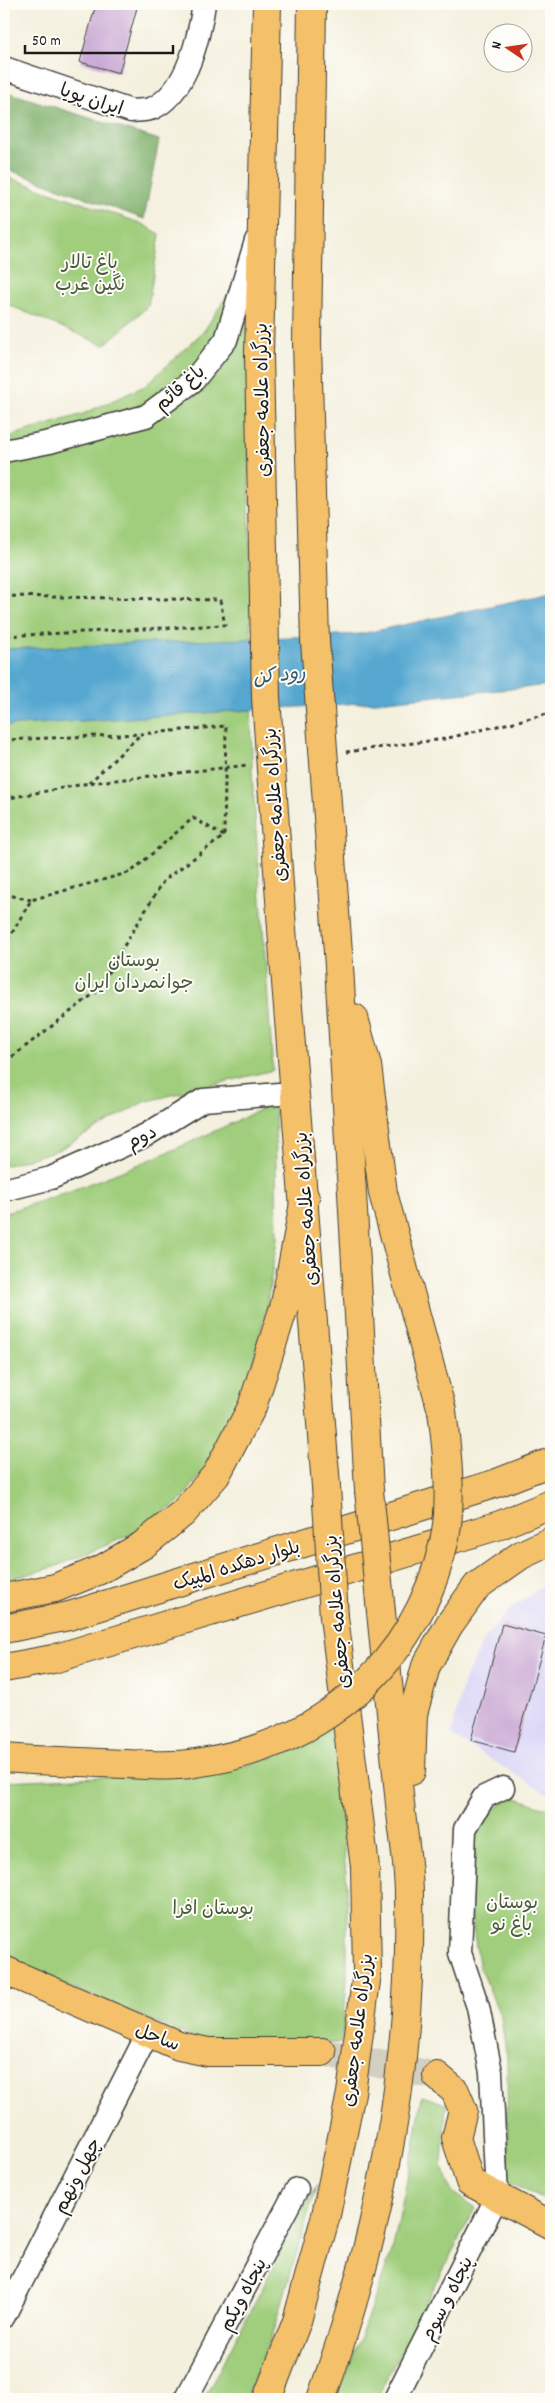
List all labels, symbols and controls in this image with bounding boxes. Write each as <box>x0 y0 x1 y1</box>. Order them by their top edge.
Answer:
scale bar <box>25 22 172 54</box>
north arrow <box>482 22 532 72</box>
text: 50 m <box>32 31 61 53</box>
text: N <box>487 40 508 51</box>
street label: ایران پویا <box>56 78 126 124</box>
park label: باغ تالار نگین غرب <box>55 251 125 300</box>
street label: بزرگراه علامه جعفری <box>250 323 279 477</box>
street label: باغ قائم <box>150 360 213 419</box>
water label: رود کن <box>252 660 307 694</box>
street label: بزرگراه علامه جعفری <box>259 727 296 883</box>
park label: بوستان جوانمردان ایران <box>75 949 193 998</box>
street label: دوم <box>123 1120 162 1158</box>
street label: بزرگراه علامه جعفری <box>290 1131 327 1287</box>
street label: بزرگراه علامه جعفری <box>319 1534 360 1690</box>
street label: بلوار دهکده المپیک <box>170 1535 304 1599</box>
park label: بوستان باغ نو <box>486 1891 538 1940</box>
park label: بوستان افرا <box>172 1897 254 1924</box>
street label: بزرگراه علامه جعفری <box>337 1952 382 2109</box>
street label: ساحل <box>130 2018 183 2060</box>
street label: چهل ونهم <box>48 2134 110 2219</box>
street label: پنجاه و سوم <box>416 2252 482 2347</box>
street label: پنجاه ویکم <box>214 2254 276 2337</box>

